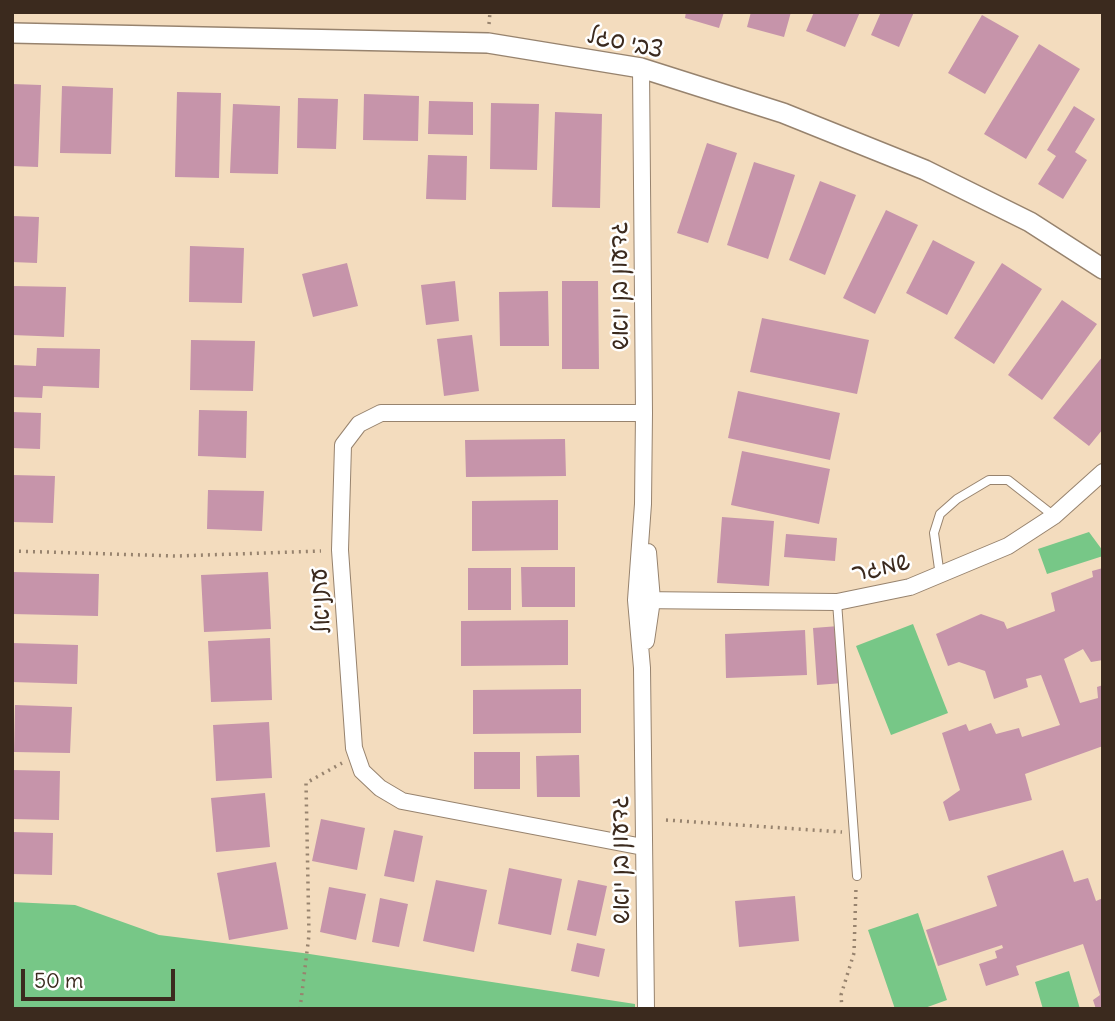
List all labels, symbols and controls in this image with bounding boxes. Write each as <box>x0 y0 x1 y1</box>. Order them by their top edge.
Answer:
street label: צבי סגל <box>584 21 666 65</box>
street label: גדעון בן יואש <box>604 222 636 350</box>
street label: שמגר <box>849 547 913 589</box>
street label: עתניאל <box>304 567 338 635</box>
street label: גדעון בן יואש <box>605 796 637 924</box>
scale bar <box>24 954 178 998</box>
text: 50 m <box>34 967 83 994</box>

